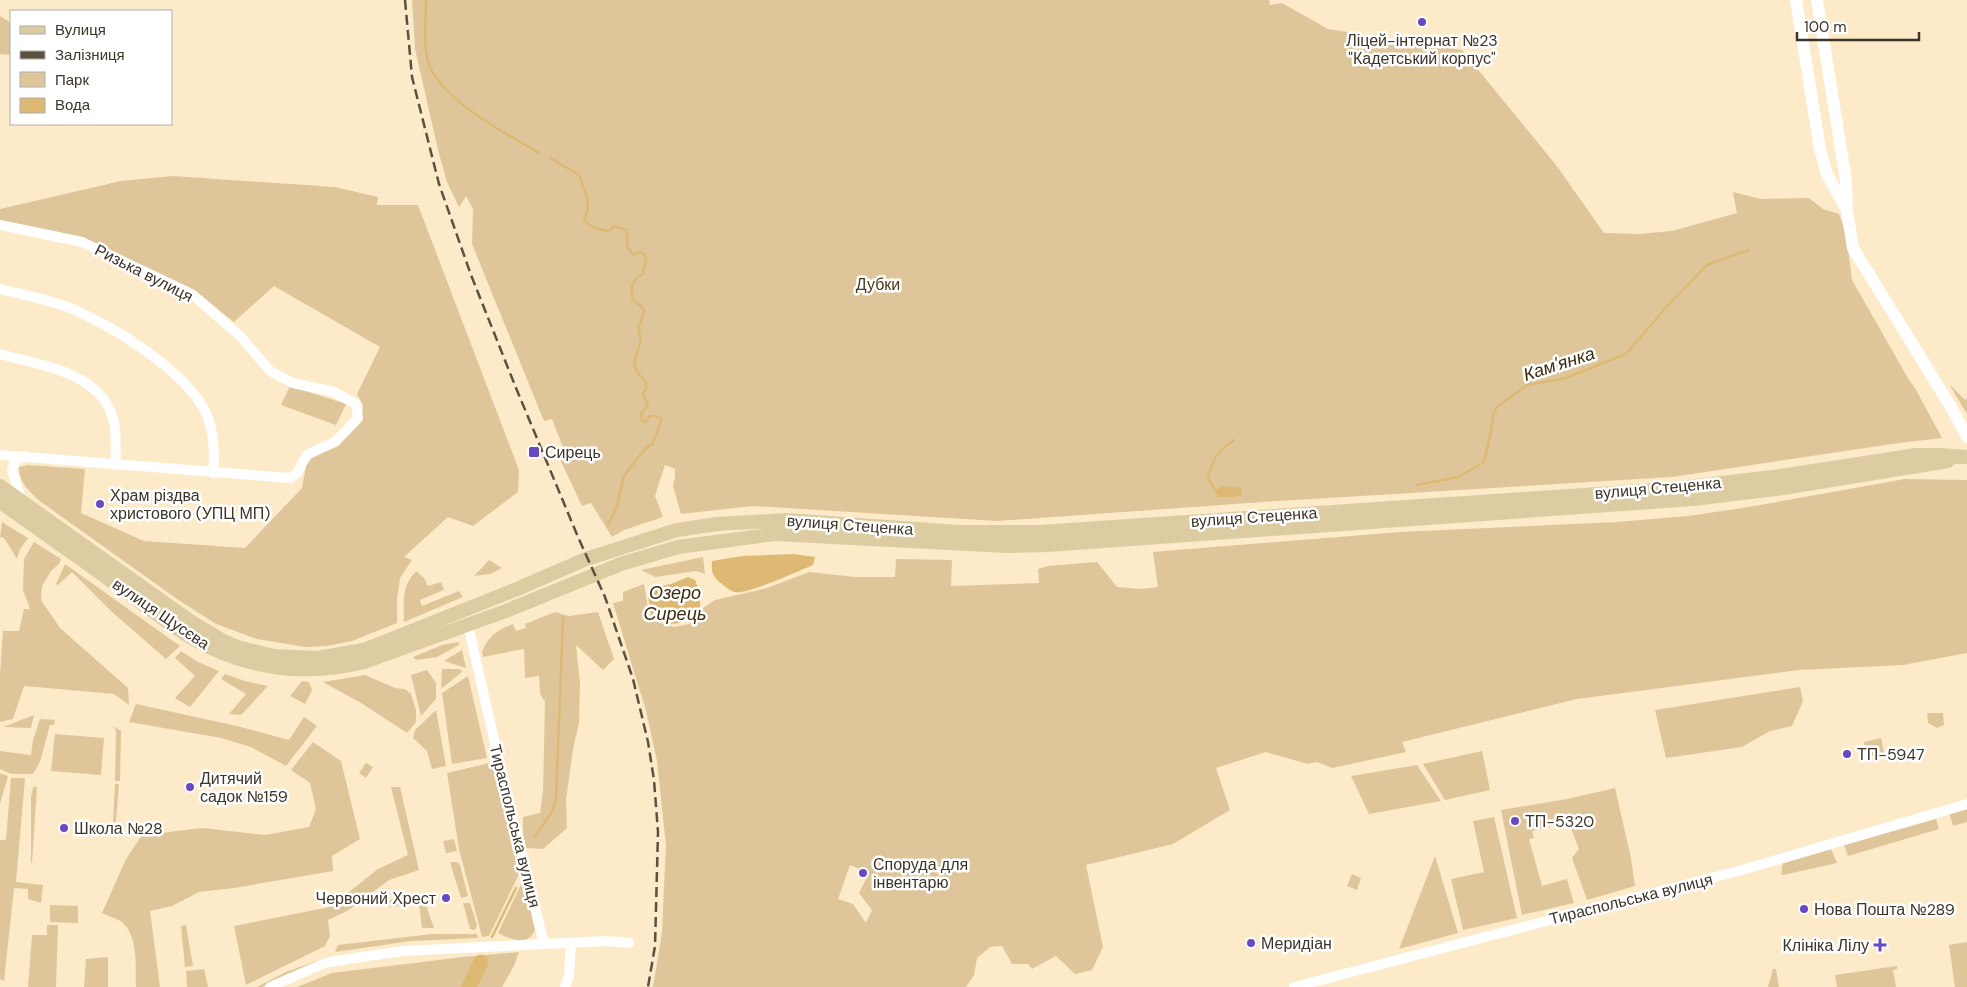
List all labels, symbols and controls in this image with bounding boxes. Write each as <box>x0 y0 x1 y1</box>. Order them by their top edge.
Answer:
legend <box>10 10 172 125</box>
scale bar <box>1797 10 1920 42</box>
marker: Ліцей-інтернат №23 "Кадетський корпус" <box>1416 16 1428 28</box>
text: 100 m <box>1804 17 1847 37</box>
text: Вулиця <box>55 20 106 40</box>
place label: Ліцей-інтернат №23 "Кадетський корпус" <box>1346 30 1498 69</box>
text: Залізниця <box>55 45 125 65</box>
text: Парк <box>55 70 89 90</box>
text: Вода <box>55 95 91 115</box>
street label: Ризька вулиця <box>91 239 197 307</box>
park label: Дубки <box>856 274 900 295</box>
water label: Кам'янка <box>1520 341 1598 387</box>
place label: Сирець <box>545 442 601 463</box>
marker: Сирець <box>527 445 541 459</box>
street label: вулиця Стеценка <box>1594 472 1722 504</box>
place label: Храм різдва христового (УПЦ МП) <box>110 485 270 524</box>
marker: Храм різдва христового (УПЦ МП) <box>94 498 106 510</box>
street label: вулиця Стеценка <box>1190 502 1318 532</box>
street label: вулиця Стеценка <box>786 510 914 540</box>
street label: вулиця Щусєва <box>108 574 214 654</box>
water label: Озеро Сирець <box>644 581 706 626</box>
street label: Тираспольська вулиця <box>485 742 545 910</box>
place label: ТП-5947 <box>1857 744 1925 765</box>
marker: ТП-5947 <box>1841 748 1853 760</box>
place label: Дитячий садок №159 <box>200 768 288 807</box>
marker: Дитячий садок №159 <box>184 781 196 793</box>
place label: ТП-5320 <box>1525 811 1594 832</box>
marker: ТП-5320 <box>1509 815 1521 827</box>
place label: Школа №28 <box>74 818 163 839</box>
marker: Школа №28 <box>58 822 70 834</box>
place label: Споруда для інвентарю <box>873 854 968 893</box>
marker: Споруда для інвентарю <box>857 867 869 879</box>
street label: Тираспольська вулиця <box>1547 869 1715 929</box>
place label: Червоний Хрест <box>316 888 437 909</box>
marker: Червоний Хрест <box>440 892 452 904</box>
place label: Нова Пошта №289 <box>1814 899 1955 920</box>
marker: Нова Пошта №289 <box>1798 903 1810 915</box>
place label: Меридіан <box>1261 933 1332 954</box>
place label: Клініка Лілу <box>1783 935 1869 956</box>
marker: Меридіан <box>1245 937 1257 949</box>
marker: Клініка Лілу <box>1873 938 1887 952</box>

